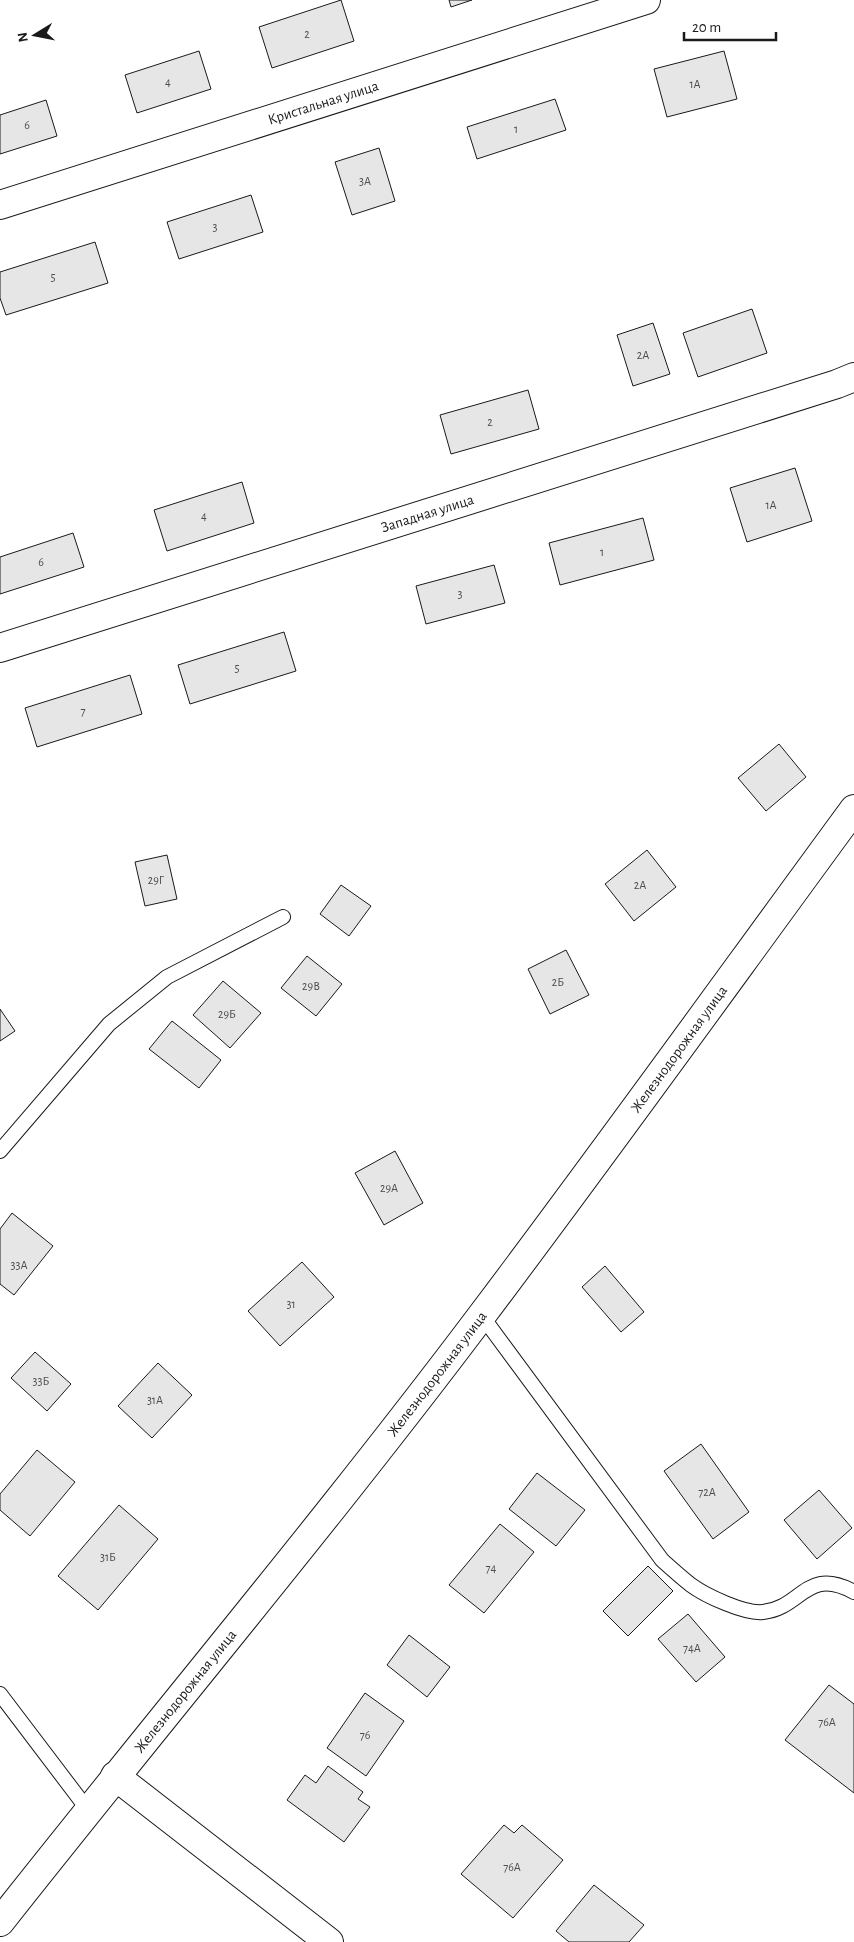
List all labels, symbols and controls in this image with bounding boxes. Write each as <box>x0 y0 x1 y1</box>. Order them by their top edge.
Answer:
north arrow <box>10 10 60 60</box>
scale bar <box>684 10 776 42</box>
text: 20 m <box>692 20 721 35</box>
house number: 2 <box>304 28 310 40</box>
text: N <box>15 31 31 43</box>
house number: 4 <box>165 76 171 88</box>
street label: Кристальная улица <box>266 78 381 127</box>
house number: 1А <box>689 78 701 90</box>
house number: 6 <box>24 119 30 131</box>
house number: 1 <box>514 123 518 135</box>
house number: 3А <box>359 175 371 187</box>
house number: 3 <box>213 221 218 233</box>
house number: 5 <box>50 271 56 283</box>
house number: 2А <box>637 349 649 361</box>
house number: 2 <box>487 416 493 428</box>
street label: Западная улица <box>379 492 476 535</box>
house number: 1А <box>765 499 777 511</box>
house number: 4 <box>201 510 207 522</box>
house number: 1 <box>600 546 604 558</box>
house number: 6 <box>38 556 44 568</box>
house number: 3 <box>458 588 463 600</box>
house number: 5 <box>234 662 240 674</box>
house number: 7 <box>80 705 86 717</box>
house number: 29Г <box>148 874 165 886</box>
house number: 2А <box>634 879 646 891</box>
house number: 2Б <box>552 976 564 988</box>
house number: 29В <box>302 980 320 992</box>
street label: Железнодорожная улица <box>628 983 730 1115</box>
house number: 29Б <box>218 1008 236 1020</box>
house number: 29А <box>380 1182 398 1194</box>
house number: 33А <box>11 1259 27 1271</box>
house number: 31 <box>286 1298 296 1310</box>
street label: Железнодорожная улица <box>384 1308 489 1439</box>
house number: 33Б <box>33 1375 50 1387</box>
house number: 31А <box>147 1394 163 1406</box>
house number: 72А <box>698 1486 716 1498</box>
house number: 31Б <box>100 1551 116 1563</box>
house number: 74 <box>486 1562 497 1574</box>
street label: Железнодорожная улица <box>131 1627 239 1755</box>
house number: 74А <box>683 1642 701 1654</box>
house number: 76А <box>818 1716 836 1728</box>
house number: 76 <box>360 1729 371 1741</box>
house number: 76А <box>503 1861 521 1873</box>

